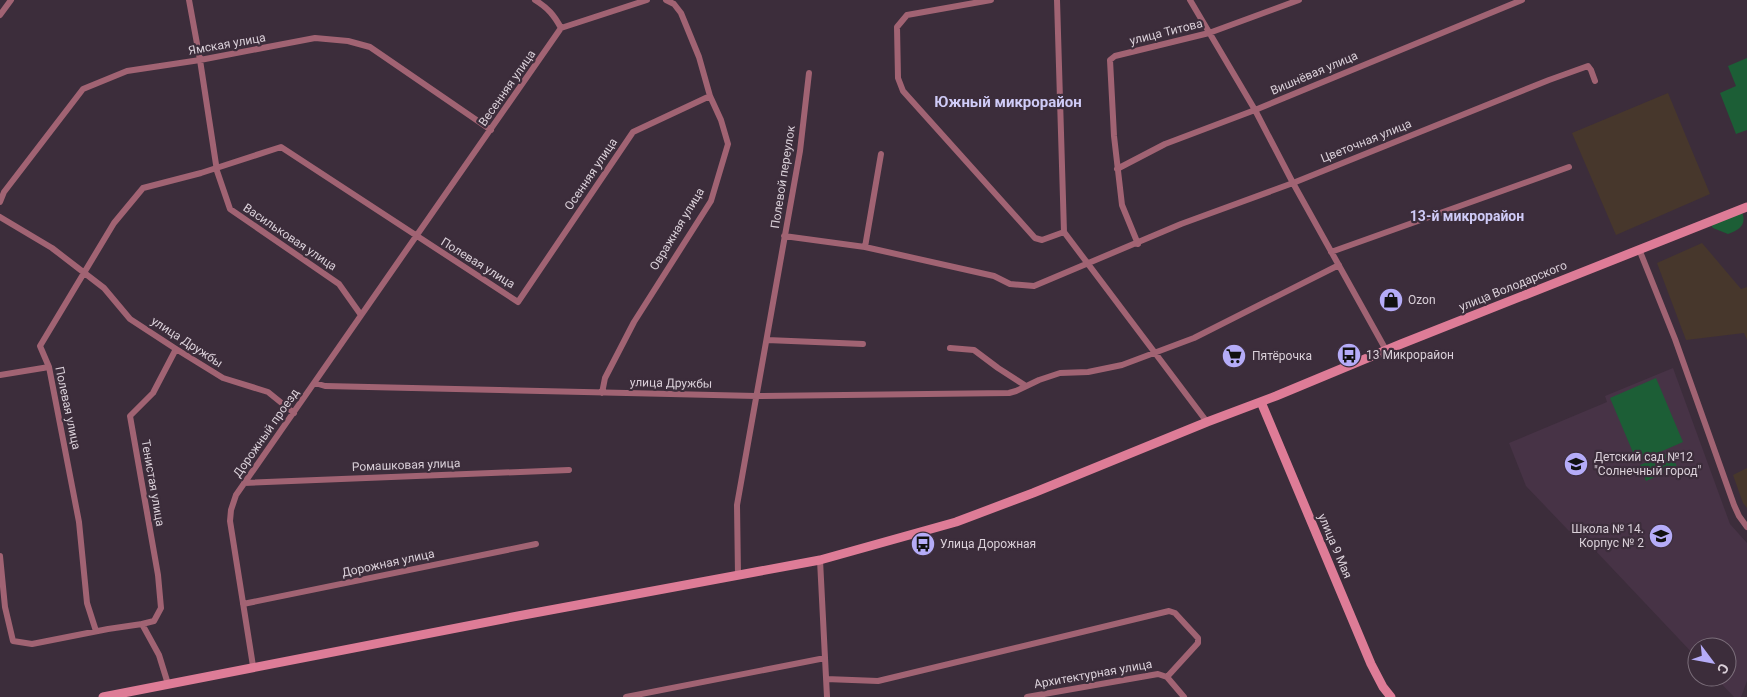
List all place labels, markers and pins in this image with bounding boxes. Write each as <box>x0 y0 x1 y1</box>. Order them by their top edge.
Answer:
shop icon: Ozon <box>1378 287 1404 313</box>
place label: Ozon <box>1408 293 1436 307</box>
bus stop icon: 13 Микрорайон <box>1336 342 1362 368</box>
supermarket icon: Пятёрочка <box>1221 343 1247 369</box>
place label: 13 Микрорайон <box>1366 348 1454 362</box>
place label: Пятёрочка <box>1252 349 1312 363</box>
place label: Детский сад №12 "Солнечный город" <box>1594 450 1701 478</box>
school or university icon: Детский сад №12 "Солнечный город" <box>1563 451 1589 477</box>
place label: Школа № 14. Корпус № 2 <box>1571 522 1644 550</box>
school or university icon: Школа № 14. Корпус № 2 <box>1648 523 1674 549</box>
bus stop icon: Улица Дорожная <box>910 531 936 557</box>
place label: Улица Дорожная <box>940 537 1036 551</box>

